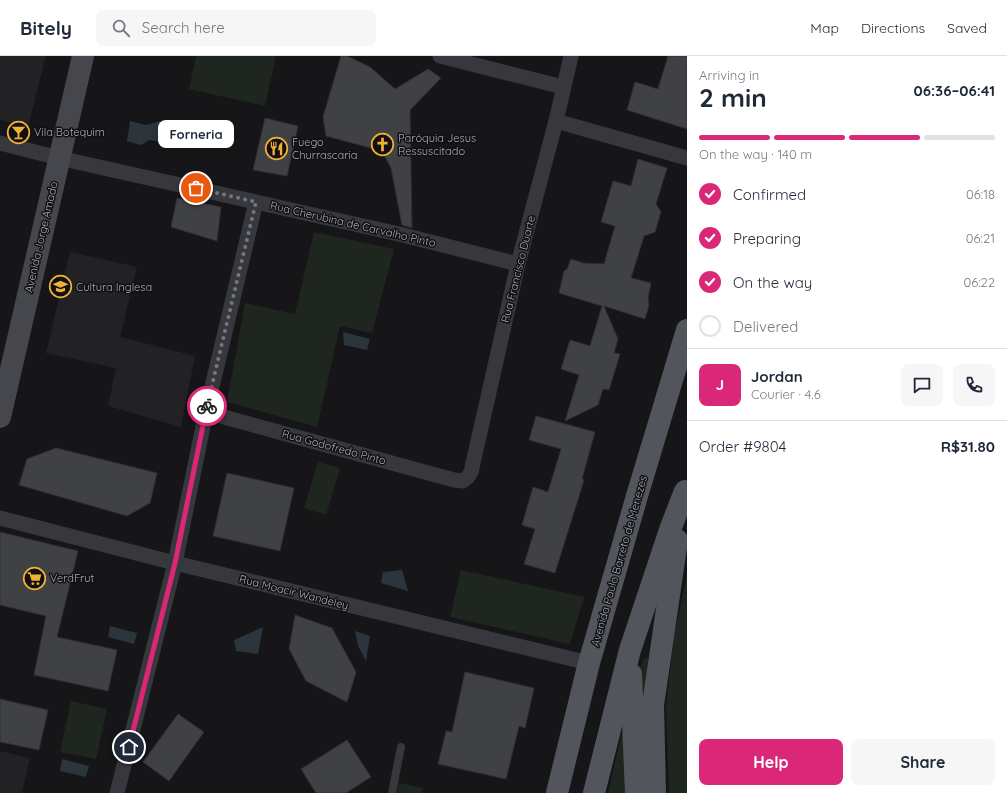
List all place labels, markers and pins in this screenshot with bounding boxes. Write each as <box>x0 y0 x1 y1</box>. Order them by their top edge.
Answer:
bar icon: Vila Botequim <box>5 119 31 145</box>
callout: Forneria <box>158 120 234 148</box>
place label: Vila Botequim <box>34 125 105 139</box>
church icon: Paróquia Jesus Ressuscitado <box>369 131 395 157</box>
place label: Paróquia Jesus Ressuscitado <box>398 131 476 158</box>
restaurant icon: Fuego Churrascaria <box>263 135 289 161</box>
place label: Fuego Churrascaria <box>292 135 357 162</box>
pin <box>179 171 213 205</box>
school or university icon: Cultura Inglesa <box>48 274 74 300</box>
place label: Cultura Inglesa <box>76 280 152 294</box>
supermarket icon: VerdFrut <box>22 565 48 591</box>
place label: VerdFrut <box>50 571 95 585</box>
pin <box>112 730 146 764</box>

